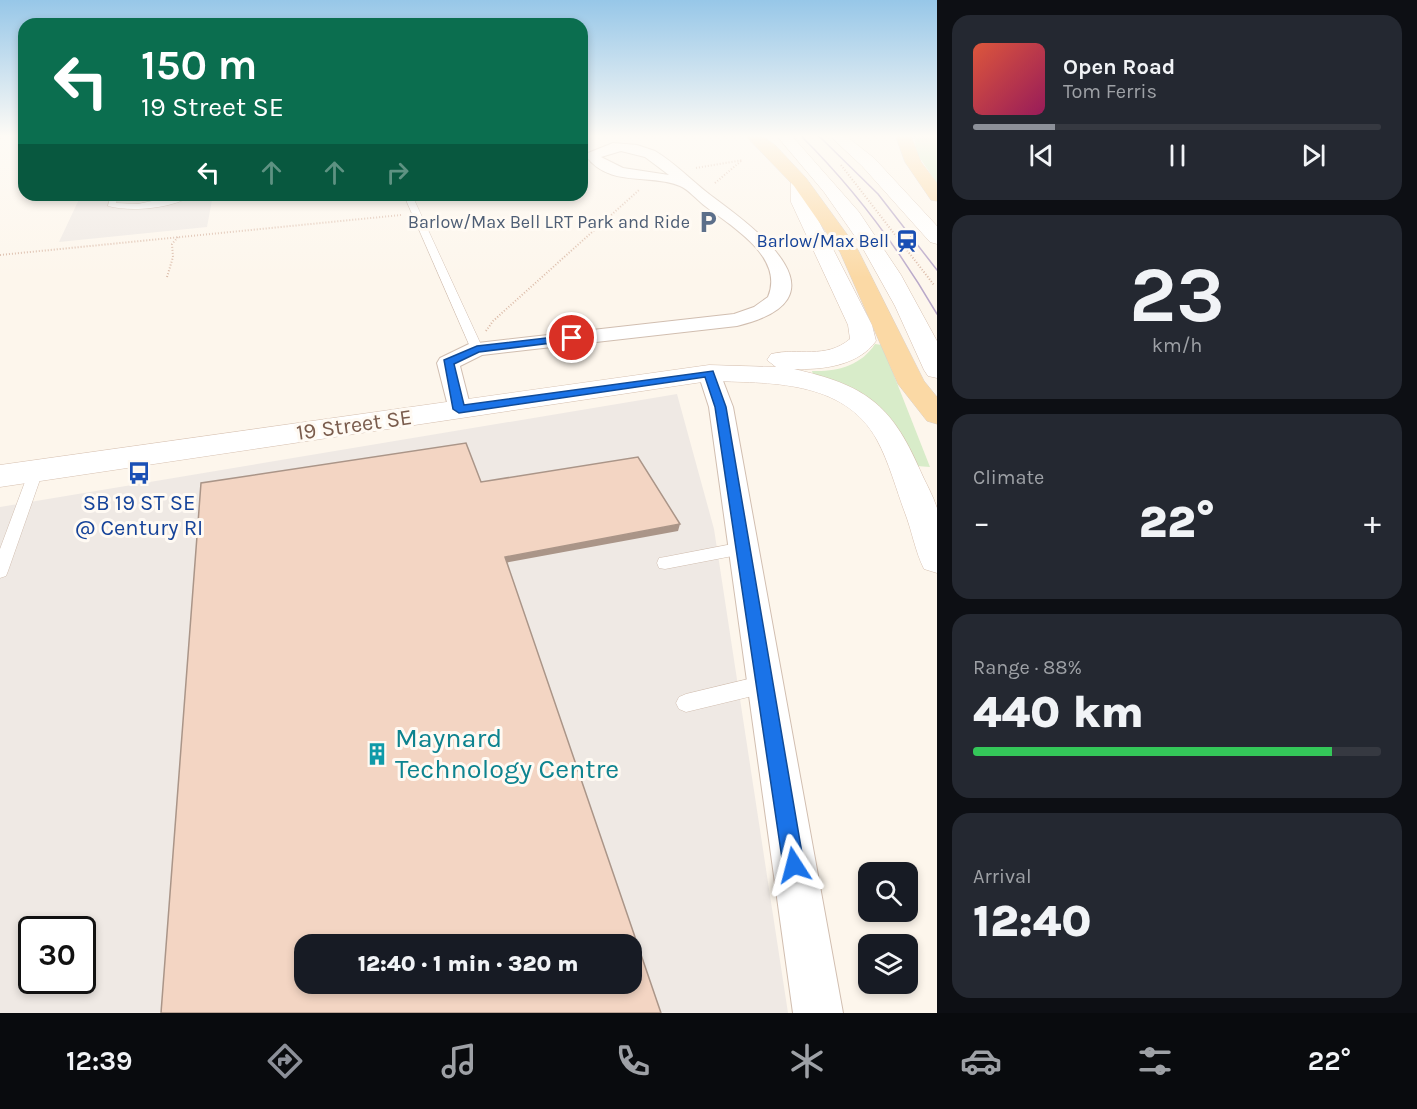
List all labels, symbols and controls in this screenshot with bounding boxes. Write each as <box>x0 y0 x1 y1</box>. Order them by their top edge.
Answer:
text: 150 m <box>141 40 257 90</box>
icon: left <box>42 42 120 120</box>
text: Open Road <box>1063 54 1175 80</box>
text: Tom Ferris <box>1063 80 1157 103</box>
text: 19 Street SE <box>141 91 284 123</box>
icon: previous <box>1025 139 1058 172</box>
icon: pause <box>1161 139 1194 172</box>
icon: next <box>1297 139 1330 172</box>
icon: left <box>192 156 225 189</box>
icon: ahead <box>255 156 288 189</box>
icon: ahead <box>318 156 351 189</box>
icon: right <box>381 156 414 189</box>
parking icon: Barlow/Max Bell LRT Park and Ride <box>695 209 721 235</box>
place label: Barlow/Max Bell LRT Park and Ride <box>408 211 690 233</box>
station icon: Barlow/Max Bell <box>894 228 920 254</box>
place label: Barlow/Max Bell <box>757 230 889 252</box>
text: 23 <box>1129 249 1225 341</box>
pin <box>546 312 597 363</box>
icon: arrive <box>555 321 588 354</box>
text: km/h <box>1152 334 1202 357</box>
street label: 19 Street SE <box>295 404 414 446</box>
bus stop icon: SB 19 ST SE @ Century RI <box>126 460 152 486</box>
text: Climate <box>973 466 1044 489</box>
place label: SB 19 ST SE @ Century RI <box>75 490 203 541</box>
text: 22° <box>1139 496 1215 548</box>
text: − <box>973 503 990 541</box>
text: + <box>1364 503 1381 541</box>
text: Range · 88% <box>973 656 1082 679</box>
text: 440 km <box>973 686 1144 738</box>
place label: Maynard Technology Centre <box>395 722 619 785</box>
building icon: Maynard Technology Centre <box>364 741 390 767</box>
position arrow <box>762 833 826 897</box>
map controls <box>858 862 918 994</box>
button: search <box>858 862 918 922</box>
text: Arrival <box>973 865 1032 888</box>
text: 12:40 <box>973 895 1092 947</box>
speed limit sign: 30 <box>18 916 96 994</box>
button: layers <box>858 934 918 994</box>
text: 12:40 · 1 min · 320 m <box>358 951 578 977</box>
icon: directions <box>264 1040 306 1082</box>
icon: music <box>438 1040 480 1082</box>
icon: phone <box>612 1040 654 1082</box>
icon: climate <box>786 1040 828 1082</box>
icon: car <box>960 1040 1002 1082</box>
icon: filters <box>1134 1040 1176 1082</box>
text: 12:39 <box>66 1045 132 1077</box>
text: 22° <box>1308 1045 1351 1077</box>

